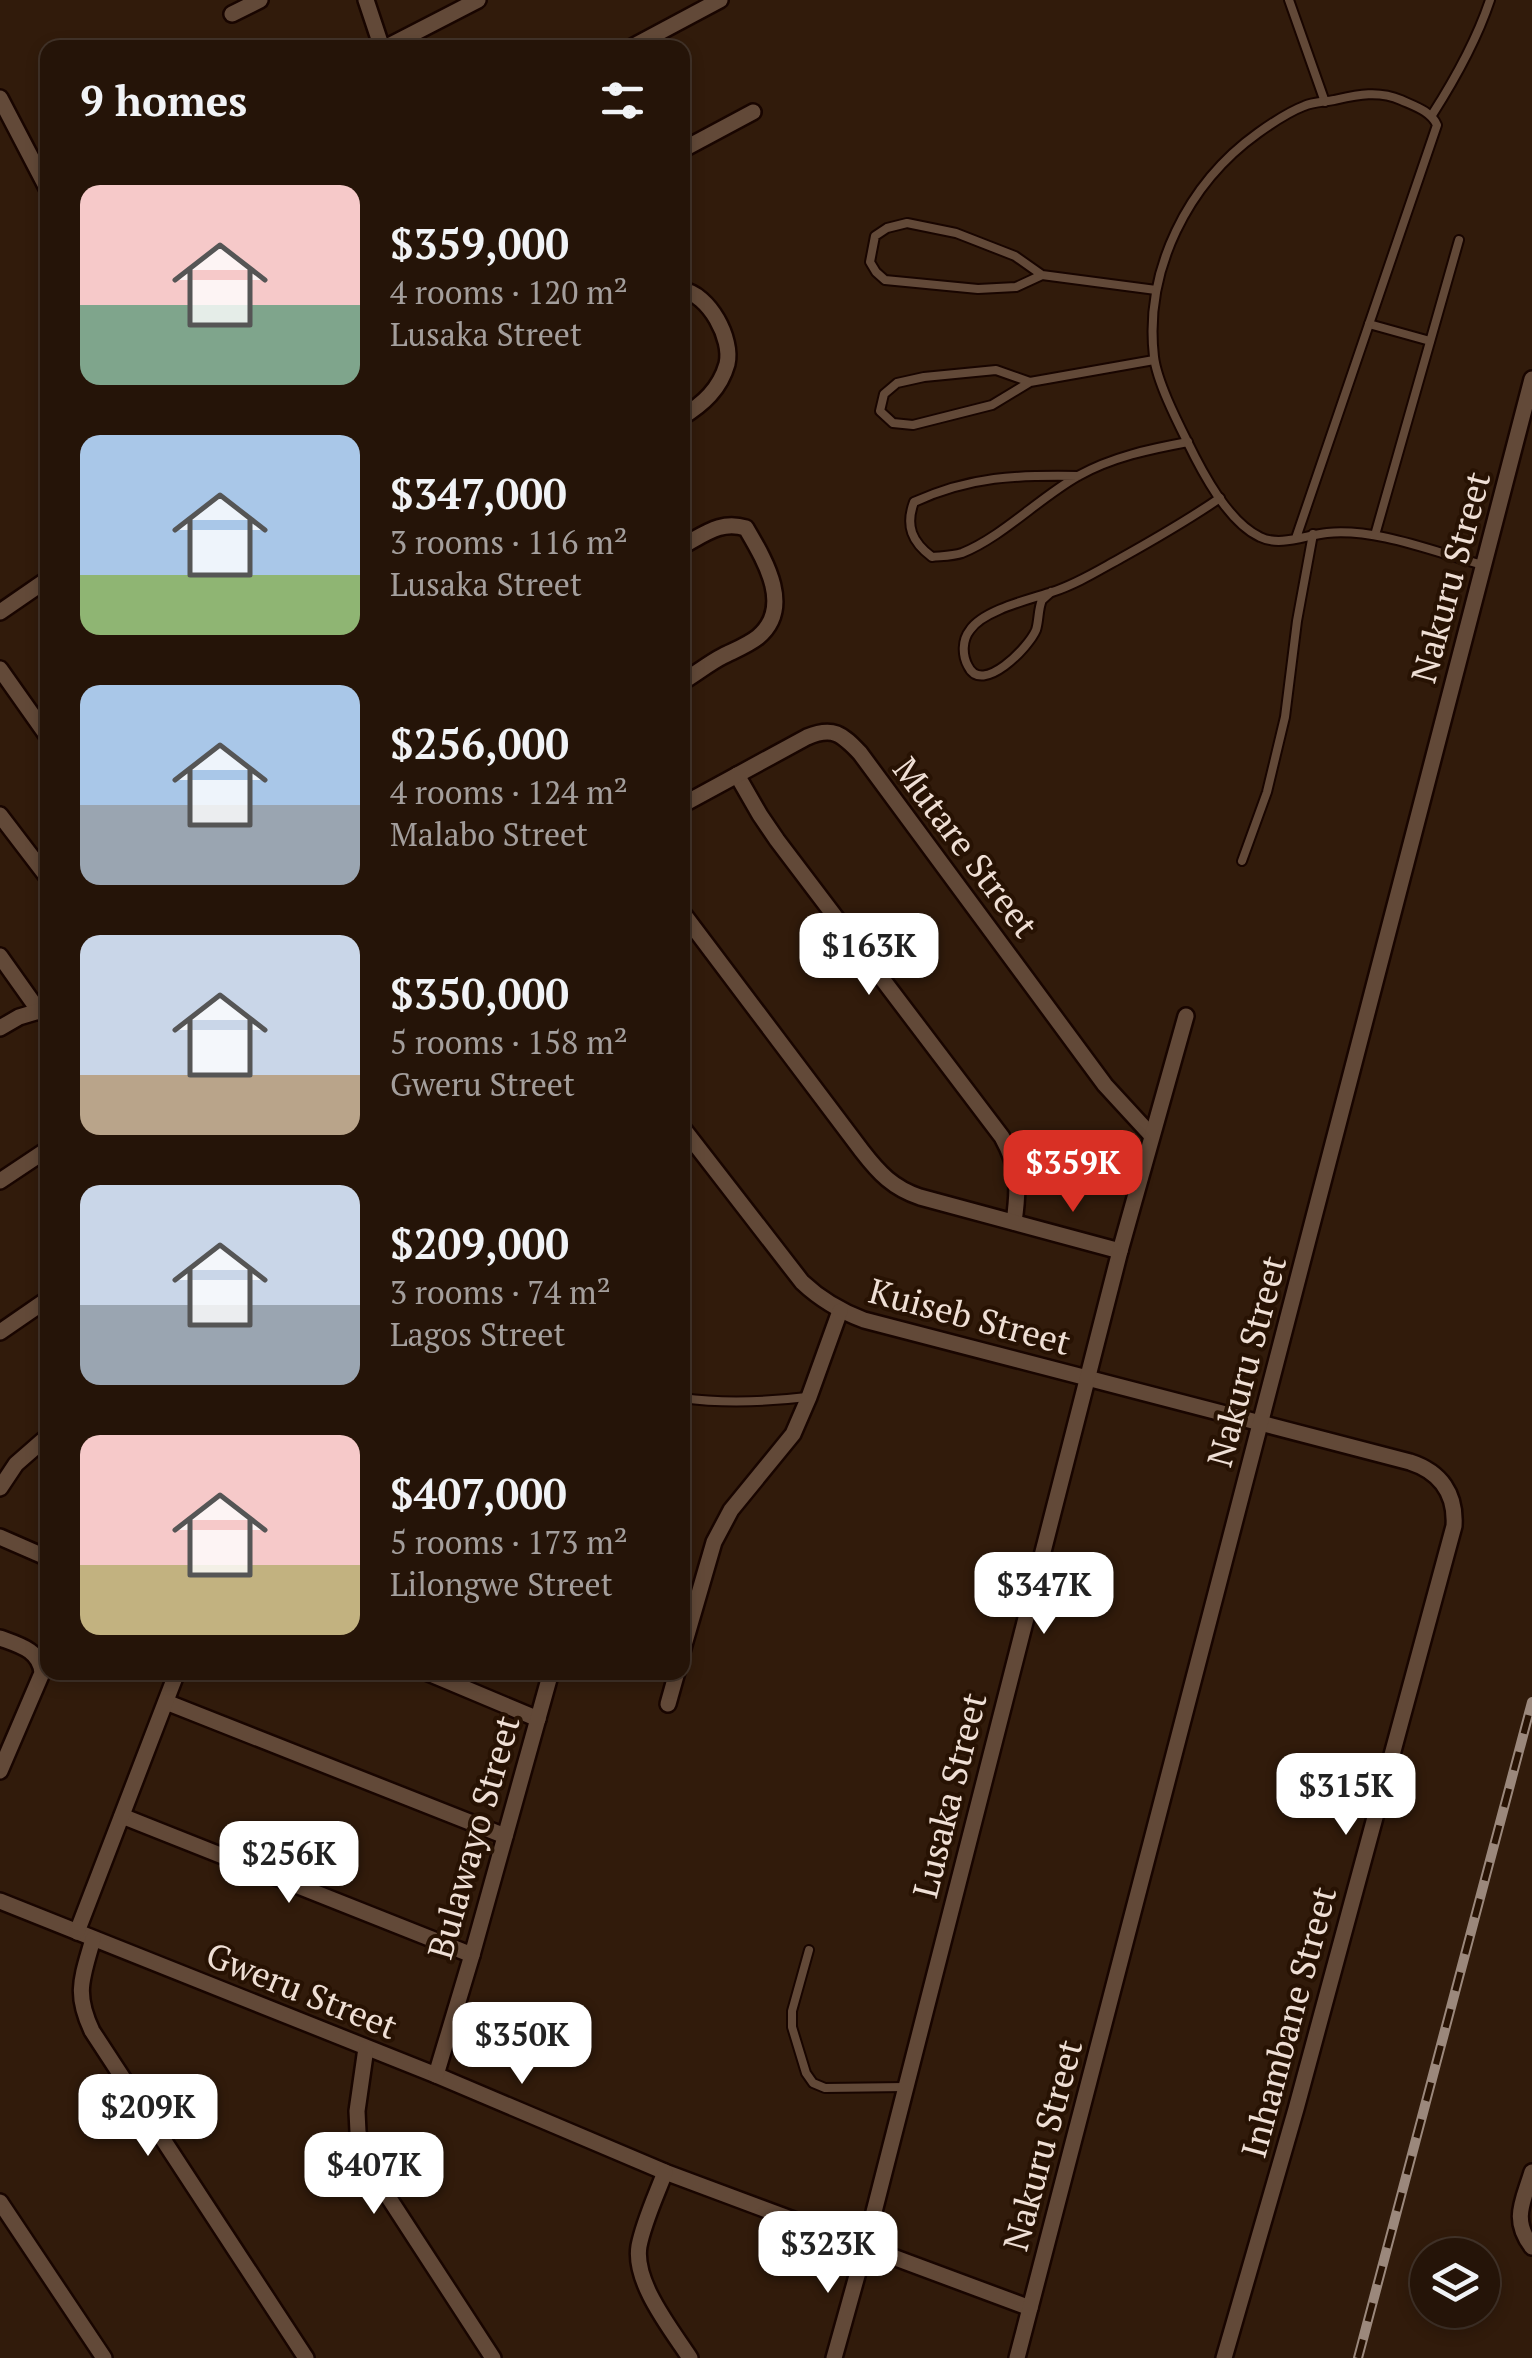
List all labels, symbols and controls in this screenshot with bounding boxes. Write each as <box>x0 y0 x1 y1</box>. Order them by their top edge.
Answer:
text: 9 homes <box>80 72 247 128</box>
icon: filters <box>595 73 650 128</box>
text: $359,000 <box>390 215 569 271</box>
icon: home <box>160 225 280 345</box>
text: 4 rooms · 120 m² <box>390 271 628 313</box>
text: Lusaka Street <box>390 313 582 355</box>
text: $347,000 <box>390 465 567 521</box>
street label: Nakuru Street <box>1400 466 1500 688</box>
icon: home <box>160 475 280 595</box>
text: 3 rooms · 116 m² <box>390 521 628 563</box>
text: Lusaka Street <box>390 563 582 605</box>
text: $256,000 <box>390 715 569 771</box>
icon: home <box>160 725 280 845</box>
street label: Mutare Street <box>883 748 1049 946</box>
text: 4 rooms · 124 m² <box>390 771 628 813</box>
text: Malabo Street <box>390 813 588 855</box>
pin: $163K <box>799 913 939 998</box>
text: $163K <box>821 924 917 966</box>
text: $350,000 <box>390 965 569 1021</box>
icon: home <box>160 975 280 1095</box>
text: 5 rooms · 158 m² <box>390 1021 628 1063</box>
text: Gweru Street <box>390 1063 575 1105</box>
pin: $359K <box>1003 1130 1143 1215</box>
text: $359K <box>1025 1141 1121 1183</box>
text: $209,000 <box>390 1215 569 1271</box>
icon: home <box>160 1225 280 1345</box>
street label: Nakuru Street <box>1196 1250 1296 1472</box>
street label: Kuiseb Street <box>864 1267 1076 1365</box>
text: 3 rooms · 74 m² <box>390 1271 611 1313</box>
text: Lagos Street <box>390 1313 565 1355</box>
text: $407,000 <box>390 1465 567 1521</box>
icon: home <box>160 1475 280 1595</box>
text: 5 rooms · 173 m² <box>390 1521 628 1563</box>
pin: $347K <box>974 1552 1114 1637</box>
text: Lilongwe Street <box>390 1563 613 1605</box>
text: $347K <box>996 1563 1092 1605</box>
street label: Lusaka Street <box>901 1688 997 1902</box>
street label: Bulawayo Street <box>416 1710 530 1964</box>
pin: $315K <box>1276 1753 1416 1838</box>
text: $315K <box>1298 1764 1394 1806</box>
pin: $256K <box>219 1821 359 1906</box>
text: $256K <box>241 1832 337 1874</box>
street label: Inhambane Street <box>1230 1882 1346 2162</box>
street label: Gweru Street <box>200 1931 404 2049</box>
pin: $350K <box>452 2002 592 2087</box>
text: $350K <box>474 2013 570 2055</box>
street label: Nakuru Street <box>992 2034 1092 2256</box>
pin: $209K <box>78 2074 218 2159</box>
text: $209K <box>100 2085 196 2127</box>
pin: $407K <box>304 2132 444 2217</box>
text: $407K <box>326 2143 422 2185</box>
pin: $323K <box>758 2211 898 2296</box>
text: $323K <box>780 2222 876 2264</box>
map controls <box>1410 2238 1500 2328</box>
button: layers <box>1410 2238 1500 2328</box>

